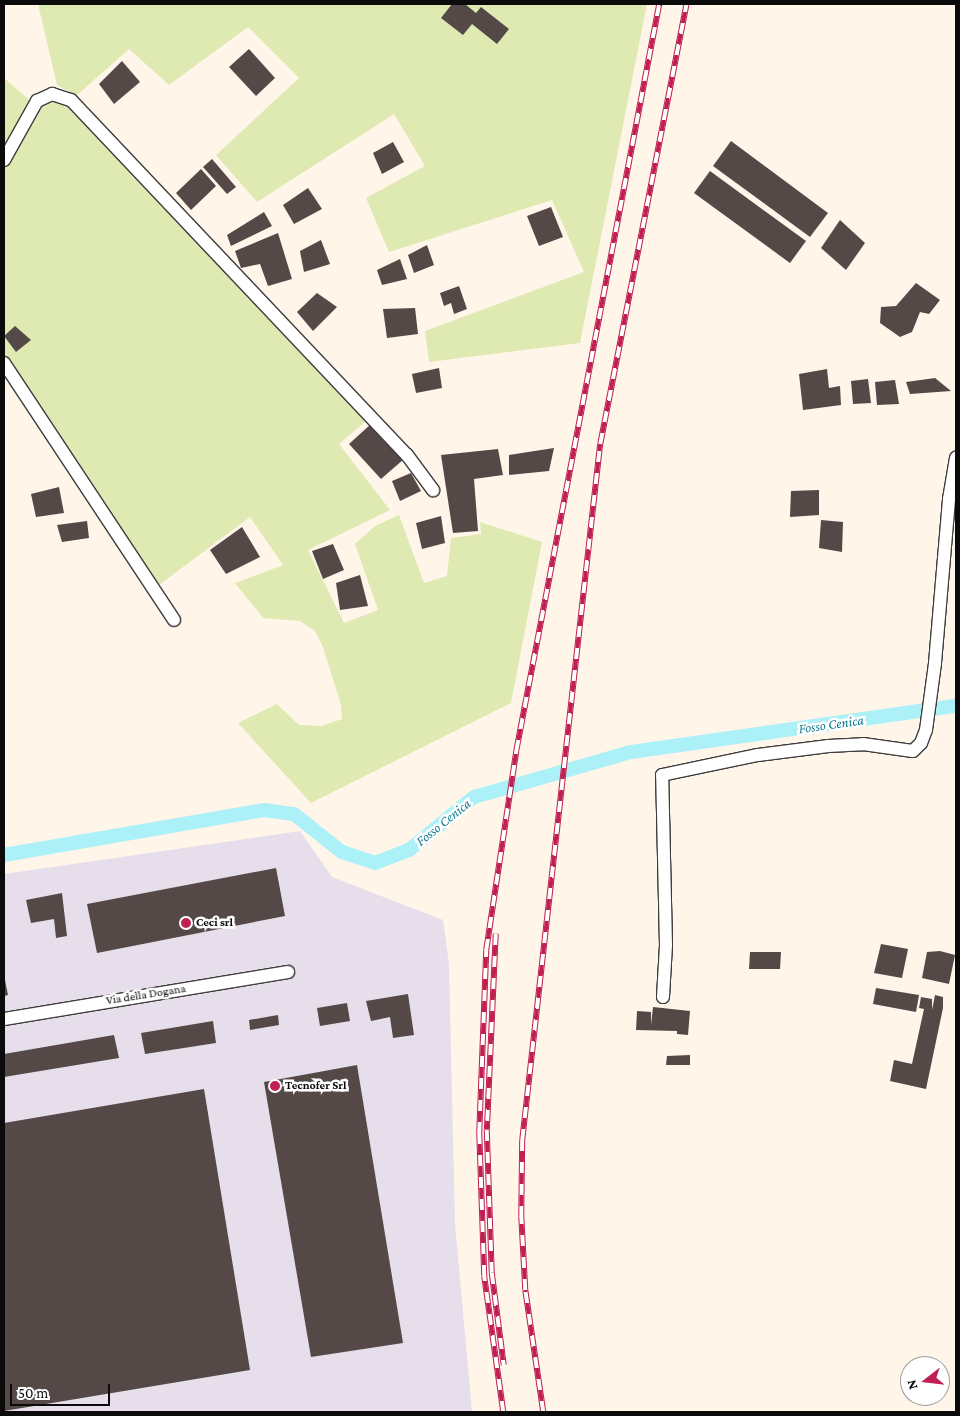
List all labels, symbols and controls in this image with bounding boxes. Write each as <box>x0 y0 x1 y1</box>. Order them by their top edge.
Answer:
water label: Fosso Cenica <box>797 711 865 737</box>
water label: Fosso Cenica <box>412 795 474 849</box>
place label: Ceci srl <box>196 916 233 930</box>
marker: Ceci srl <box>180 917 192 929</box>
street label: Via della Dogana <box>105 982 187 1008</box>
place label: Tecnofer Srl <box>285 1079 346 1093</box>
marker: Tecnofer Srl <box>269 1080 281 1092</box>
north arrow <box>900 1356 950 1406</box>
scale bar <box>12 1374 112 1406</box>
text: N <box>903 1378 921 1392</box>
text: 50 m <box>18 1385 48 1401</box>

